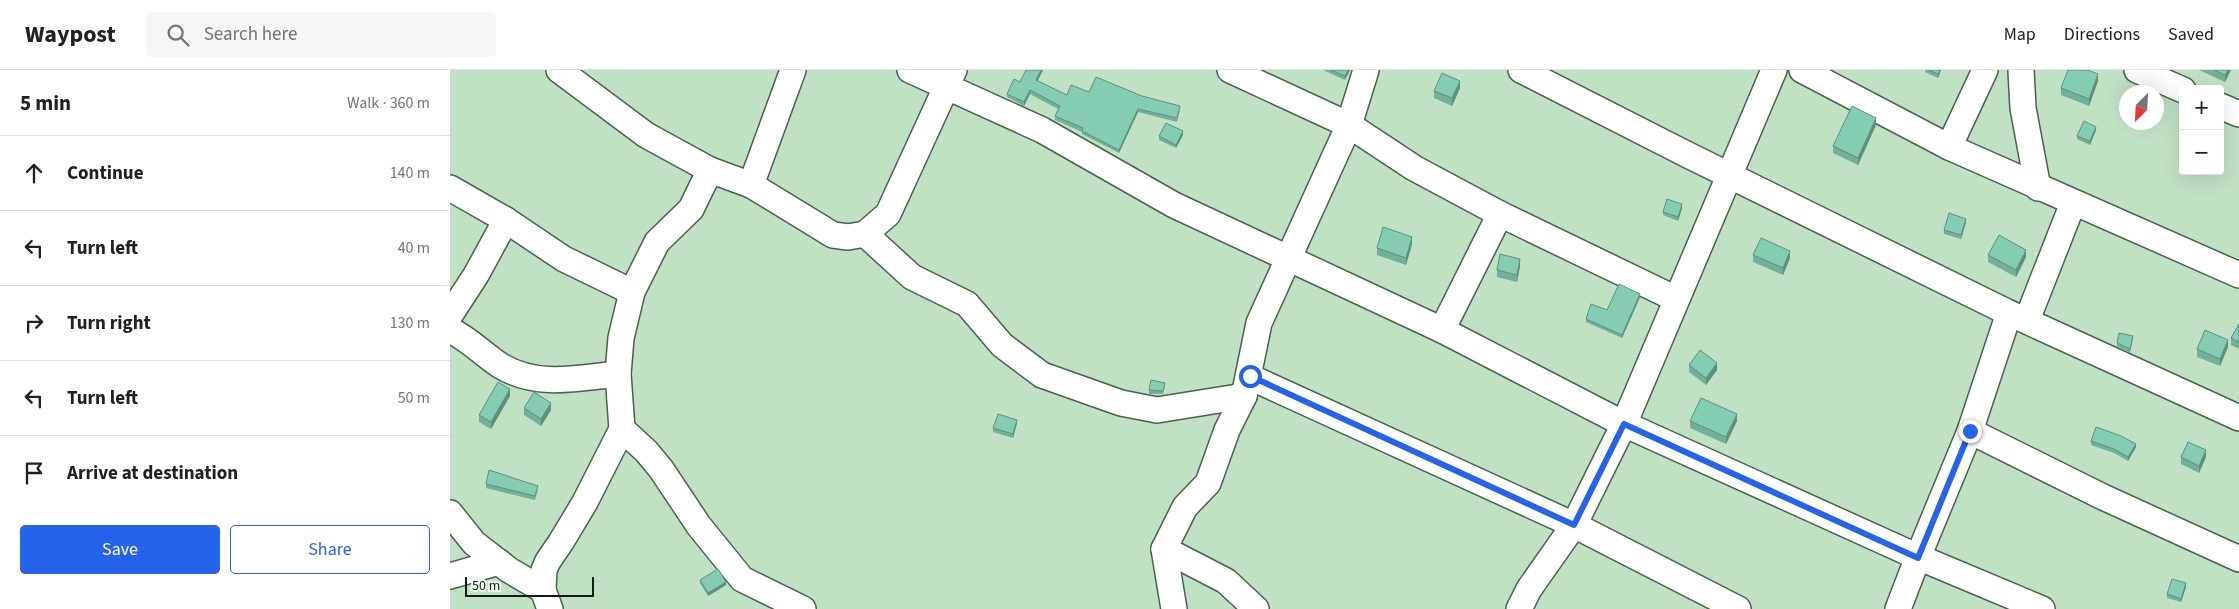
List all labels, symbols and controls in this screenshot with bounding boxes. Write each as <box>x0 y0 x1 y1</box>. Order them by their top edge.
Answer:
search box <box>146 12 496 57</box>
text: Waypost <box>25 17 116 52</box>
icon: search <box>164 21 192 49</box>
text: Search here <box>204 21 297 48</box>
text: Map <box>2004 22 2036 47</box>
text: Directions <box>2064 22 2140 47</box>
text: Saved <box>2168 22 2214 47</box>
north arrow <box>2119 85 2164 130</box>
map controls <box>2179 85 2224 175</box>
button: + <box>2179 85 2224 130</box>
text: 5 min <box>20 88 71 118</box>
text: Walk · 360 m <box>347 92 430 114</box>
button: − <box>2179 130 2224 175</box>
icon: ahead <box>20 159 48 187</box>
text: Continue <box>67 160 144 187</box>
text: 140 m <box>390 162 430 184</box>
icon: left <box>20 234 48 262</box>
text: Turn left <box>67 235 138 262</box>
text: 40 m <box>398 237 430 259</box>
icon: right <box>20 309 48 337</box>
text: Turn right <box>67 310 151 337</box>
text: 130 m <box>390 312 430 334</box>
route start <box>1239 365 1262 388</box>
icon: left <box>20 384 48 412</box>
text: Turn left <box>67 385 138 412</box>
text: 50 m <box>398 387 430 409</box>
route end <box>1959 420 1982 443</box>
icon: arrive <box>20 459 48 487</box>
text: Arrive at destination <box>67 460 238 487</box>
button: Save <box>20 525 220 574</box>
button: Share <box>230 525 430 574</box>
scale bar <box>465 574 594 597</box>
text: 50 m <box>472 576 500 596</box>

